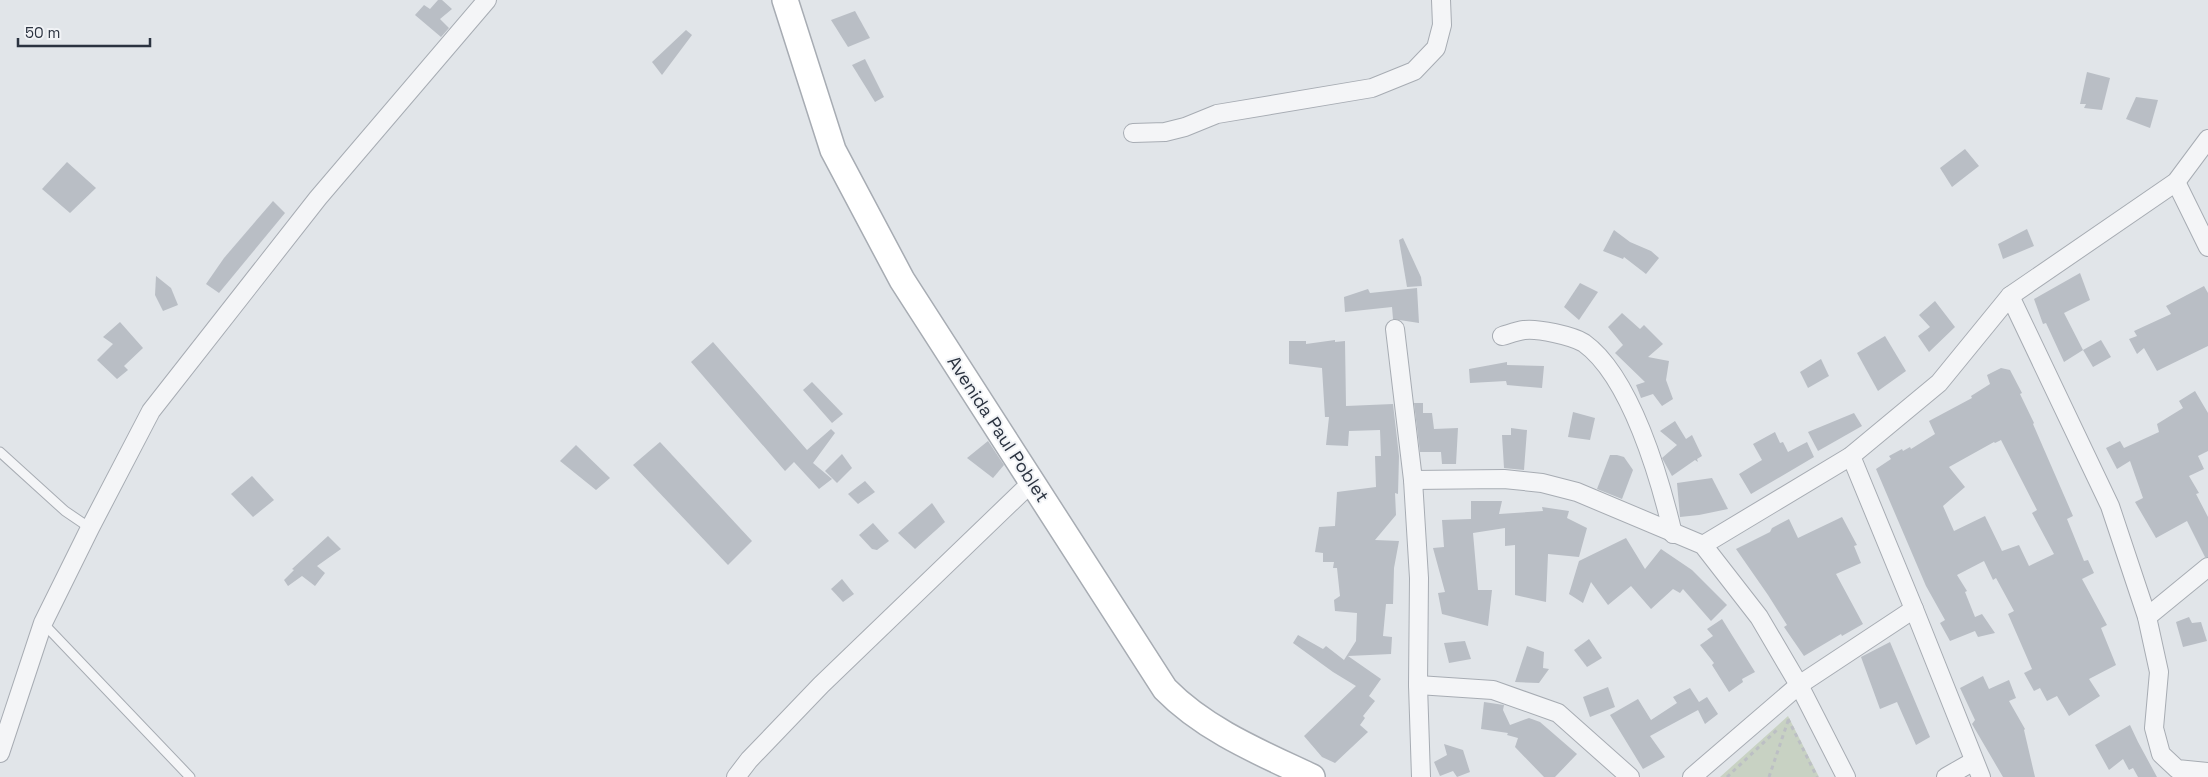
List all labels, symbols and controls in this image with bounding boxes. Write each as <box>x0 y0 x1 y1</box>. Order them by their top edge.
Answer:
scale bar <box>18 15 150 47</box>
text: 50 m <box>25 23 60 42</box>
street label: Avenida Paul Poblet <box>942 351 1054 506</box>

